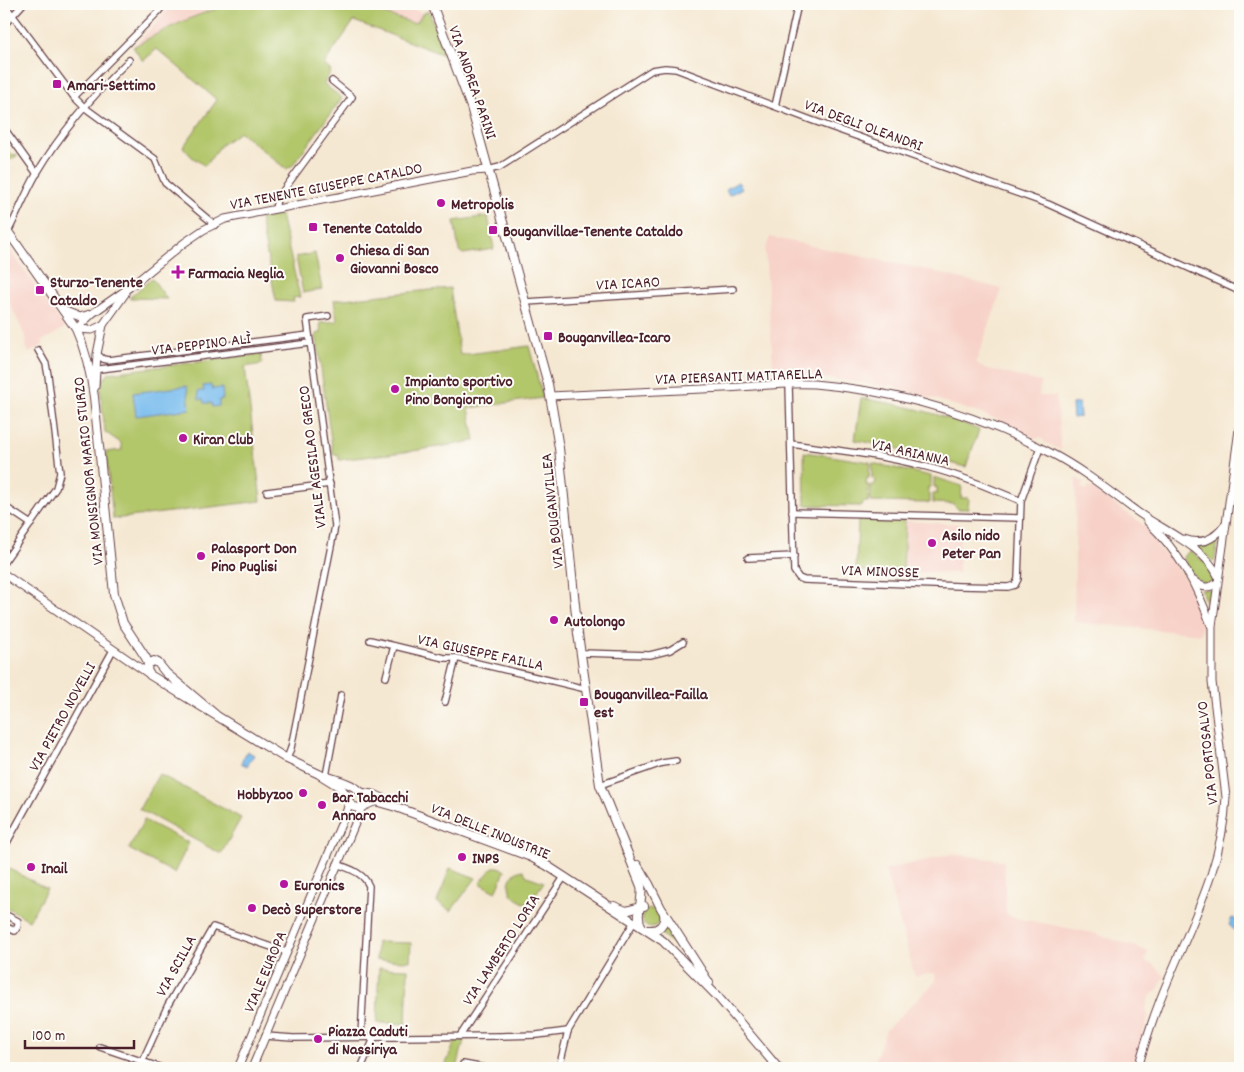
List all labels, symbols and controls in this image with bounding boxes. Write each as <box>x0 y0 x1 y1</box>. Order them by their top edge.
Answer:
street label: VIA ANDREA PARINI <box>441 23 502 143</box>
place label: Amari-Settimo <box>67 75 156 98</box>
marker: Amari-Settimo <box>51 78 63 90</box>
street label: VIA DEGLI OLEANDRI <box>801 94 926 158</box>
street label: VIA TENENTE GIUSEPPE CATALDO <box>228 158 425 217</box>
place label: Metropolis <box>451 194 515 217</box>
marker: Metropolis <box>435 197 447 209</box>
place label: Tenente Cataldo <box>323 218 422 241</box>
marker: Tenente Cataldo <box>307 221 319 233</box>
place label: Bouganvillae-Tenente Cataldo <box>503 221 683 244</box>
marker: Bouganvillae-Tenente Cataldo <box>487 224 499 236</box>
place label: Chiesa di San Giovanni Bosco <box>350 240 439 281</box>
marker: Chiesa di San Giovanni Bosco <box>334 252 346 264</box>
place label: Farmacia Neglia <box>188 263 285 286</box>
marker: Farmacia Neglia <box>172 266 184 278</box>
street label: VIA ICARO <box>596 271 661 298</box>
place label: Sturzo-Tenente Cataldo <box>50 272 143 313</box>
marker: Sturzo-Tenente Cataldo <box>34 284 46 296</box>
place label: Bouganvillea-Icaro <box>558 327 671 350</box>
street label: VIA PEPPINO ALÌ <box>150 328 253 363</box>
marker: Bouganvillea-Icaro <box>542 330 554 342</box>
street label: VIA PIERSANTI MATTARELLA <box>655 363 823 392</box>
place label: Impianto sportivo Pino Bongiorno <box>405 371 513 412</box>
street label: VIA MONSIGNOR MARIO STURZO <box>68 376 111 566</box>
marker: Impianto sportivo Pino Bongiorno <box>389 383 401 395</box>
street label: VIALE AGESILAO GRECO <box>293 384 334 529</box>
place label: Kiran Club <box>193 429 253 452</box>
marker: Kiran Club <box>177 432 189 444</box>
street label: VIA ARIANNA <box>869 433 952 474</box>
street label: VIA BOUGANVILLEA <box>536 452 571 570</box>
place label: Asilo nido Peter Pan <box>942 525 1001 566</box>
marker: Asilo nido Peter Pan <box>926 537 938 549</box>
place label: Palasport Don Pino Puglisi <box>211 538 297 579</box>
marker: Palasport Don Pino Puglisi <box>195 550 207 562</box>
street label: VIA MINOSSE <box>841 560 920 585</box>
place label: Autolongo <box>564 611 625 634</box>
marker: Autolongo <box>548 614 560 626</box>
street label: VIA GIUSEPPE FAILLA <box>415 629 546 678</box>
street label: VIA PIETRO NOVELLI <box>24 658 103 776</box>
place label: Bouganvillea-Failla est <box>594 684 709 725</box>
marker: Bouganvillea-Failla est <box>578 696 590 708</box>
street label: VIA PORTOSALVO <box>1192 700 1225 806</box>
place label: Hobbyzoo <box>237 784 293 807</box>
marker: Hobbyzoo <box>297 787 309 799</box>
place label: Bar Tabacchi Annaro <box>332 787 408 828</box>
street label: VIA DELLE INDUSTRIE <box>427 798 554 867</box>
marker: Bar Tabacchi Annaro <box>316 799 328 811</box>
place label: INPS <box>472 848 499 871</box>
marker: INPS <box>456 851 468 863</box>
place label: Inail <box>41 858 68 881</box>
marker: Inail <box>25 861 37 873</box>
place label: Euronics <box>294 875 345 898</box>
marker: Euronics <box>278 878 290 890</box>
street label: VIA LAMBERTO LORIA <box>457 890 547 1011</box>
place label: Decò Superstore <box>262 899 362 922</box>
marker: Decò Superstore <box>246 902 258 914</box>
street label: VIALE EUROPA <box>239 927 294 1016</box>
street label: VIA SCILLA <box>151 931 204 1001</box>
scale bar <box>25 1017 134 1049</box>
place label: Piazza Caduti di Nassiriya <box>328 1021 408 1062</box>
text: 100 m <box>32 1026 65 1048</box>
marker: Piazza Caduti di Nassiriya <box>312 1033 324 1045</box>

